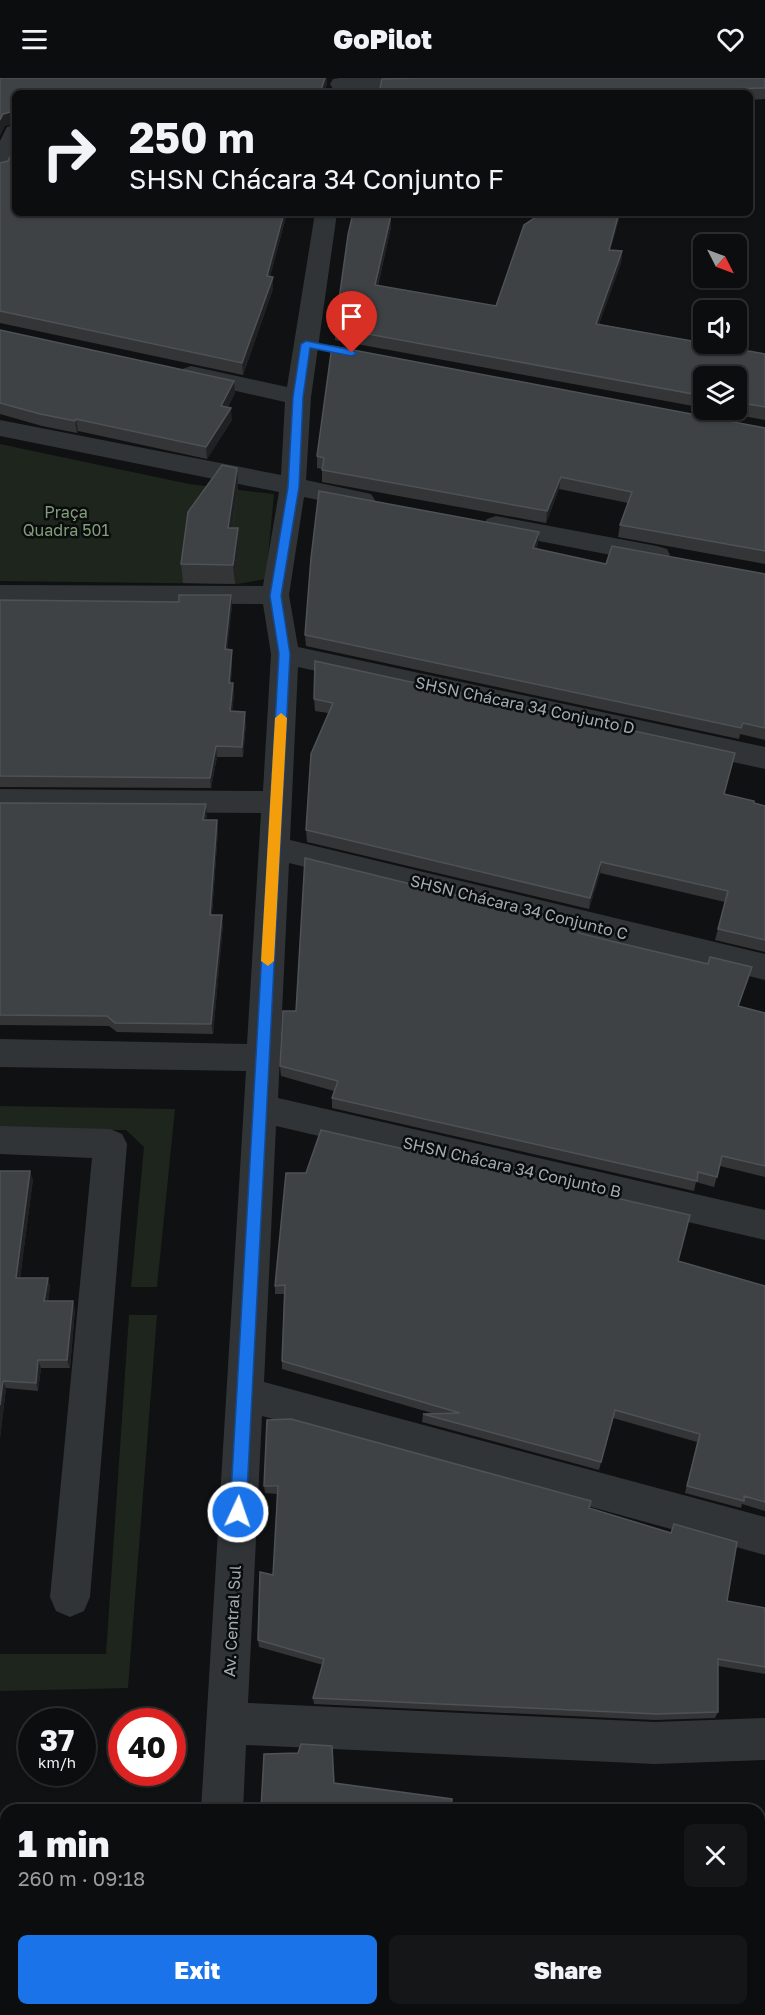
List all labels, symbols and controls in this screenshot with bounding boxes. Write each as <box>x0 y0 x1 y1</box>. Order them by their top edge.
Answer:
icon: menu <box>18 23 51 56</box>
text: GoPilot <box>333 23 432 55</box>
icon: heart <box>714 23 747 56</box>
text: 250 m <box>129 112 255 162</box>
icon: right <box>30 114 108 192</box>
text: SHSN Chácara 34 Conjunto F <box>129 163 504 195</box>
north arrow <box>693 234 747 288</box>
map controls <box>693 234 747 420</box>
pin <box>326 291 377 353</box>
icon: arrive <box>335 300 368 333</box>
button: sound <box>693 300 747 354</box>
button: layers <box>693 366 747 420</box>
park label: Praça Quadra 501 <box>23 502 109 540</box>
street label: SHSN Chácara 34 Conjunto D <box>413 672 637 738</box>
street label: SHSN Chácara 34 Conjunto C <box>408 870 630 944</box>
street label: SHSN Chácara 34 Conjunto B <box>401 1132 623 1202</box>
position arrow <box>206 1480 270 1544</box>
street label: Av. Central Sul <box>219 1565 245 1677</box>
speed limit sign: 40 <box>108 1708 186 1786</box>
text: 37 <box>40 1722 74 1758</box>
text: km/h <box>38 1753 76 1771</box>
text: 1 min <box>18 1822 109 1865</box>
button: close <box>684 1824 747 1887</box>
text: 260 m · 09:18 <box>18 1866 145 1890</box>
button: Exit <box>18 1935 377 2004</box>
button: Share <box>389 1935 747 2004</box>

